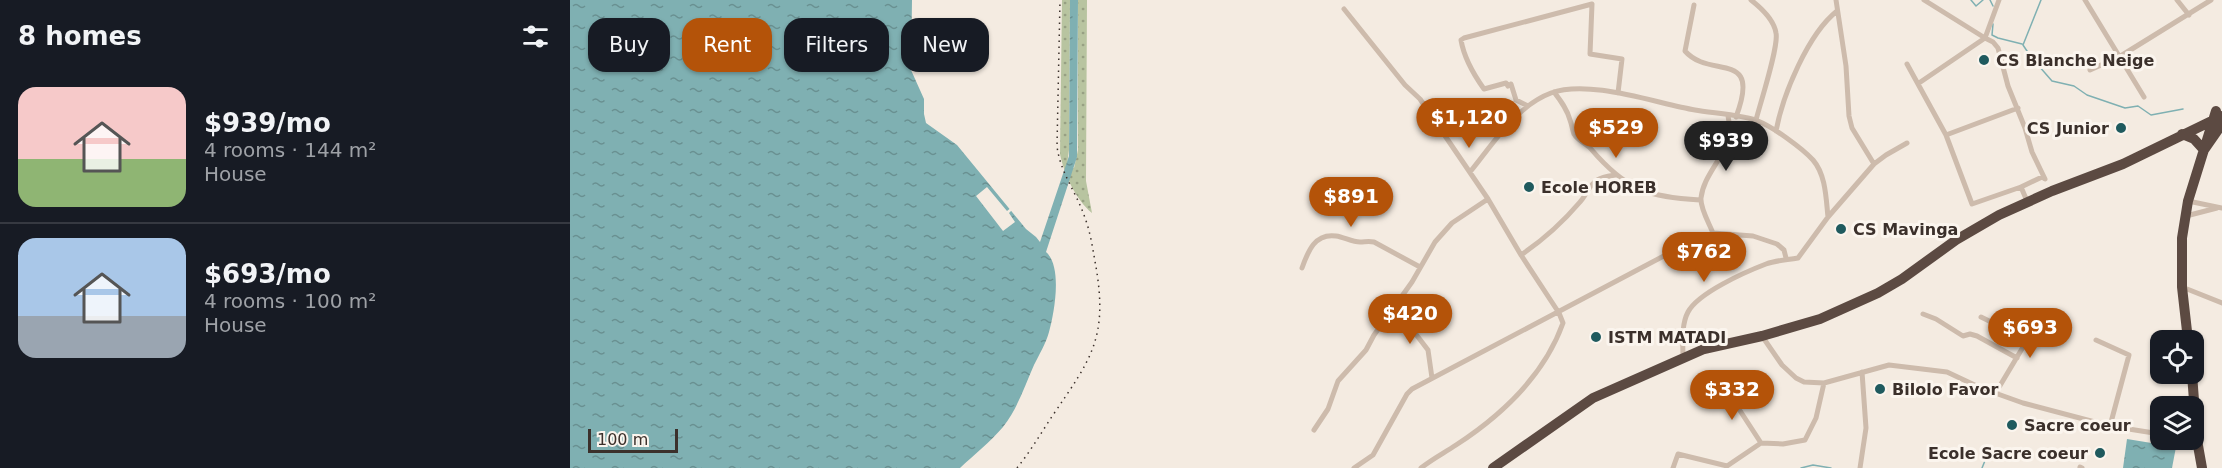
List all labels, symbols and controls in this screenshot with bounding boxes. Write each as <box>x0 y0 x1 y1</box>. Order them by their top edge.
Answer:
chip: Buy <box>588 18 670 72</box>
chip: Rent <box>682 18 772 72</box>
chip: Filters <box>784 18 889 72</box>
chip: New <box>901 18 989 72</box>
icon: filters <box>519 20 552 53</box>
text: 8 homes <box>18 21 142 51</box>
place label: CS Blanche Neige <box>1996 51 2154 70</box>
marker: CS Blanche Neige <box>1977 53 1991 67</box>
pin: $1,120 <box>1420 98 1518 149</box>
text: $1,120 <box>1430 105 1508 129</box>
text: $939/mo <box>204 108 331 138</box>
pin: $529 <box>1580 108 1652 159</box>
icon: home <box>66 111 138 183</box>
text: $529 <box>1588 115 1644 139</box>
place label: CS Junior <box>2027 119 2109 138</box>
pin: $939 <box>1690 121 1762 172</box>
marker: CS Junior <box>2114 121 2128 135</box>
text: $939 <box>1698 128 1754 152</box>
text: 4 rooms · 144 m² <box>204 138 376 162</box>
text: House <box>204 162 267 186</box>
pin: $891 <box>1315 177 1387 228</box>
place label: Ecole HOREB <box>1541 178 1657 197</box>
marker: Ecole HOREB <box>1522 180 1536 194</box>
text: $891 <box>1323 184 1379 208</box>
place label: CS Mavinga <box>1853 220 1958 239</box>
marker: CS Mavinga <box>1834 222 1848 236</box>
pin: $762 <box>1668 232 1740 283</box>
text: $762 <box>1676 239 1732 263</box>
text: $693/mo <box>204 259 331 289</box>
icon: home <box>66 262 138 334</box>
text: 4 rooms · 100 m² <box>204 289 376 313</box>
pin: $420 <box>1374 294 1446 345</box>
text: $420 <box>1382 301 1438 325</box>
pin: $693 <box>1994 308 2066 359</box>
text: House <box>204 313 267 337</box>
text: $693 <box>2002 315 2058 339</box>
place label: ISTM MATADI <box>1608 328 1726 347</box>
marker: ISTM MATADI <box>1589 330 1603 344</box>
map controls <box>2150 330 2204 450</box>
button: locate <box>2150 330 2204 384</box>
pin: $332 <box>1696 370 1768 421</box>
text: $332 <box>1704 377 1760 401</box>
place label: Bilolo Favor <box>1892 380 1998 399</box>
marker: Bilolo Favor <box>1873 382 1887 396</box>
button: layers <box>2150 396 2204 450</box>
place label: Sacre coeur <box>2024 416 2131 435</box>
marker: Sacre coeur <box>2005 418 2019 432</box>
scale bar <box>588 426 678 454</box>
text: 100 m <box>597 430 648 449</box>
place label: Ecole Sacre coeur <box>1928 444 2088 463</box>
marker: Ecole Sacre coeur <box>2093 446 2107 460</box>

